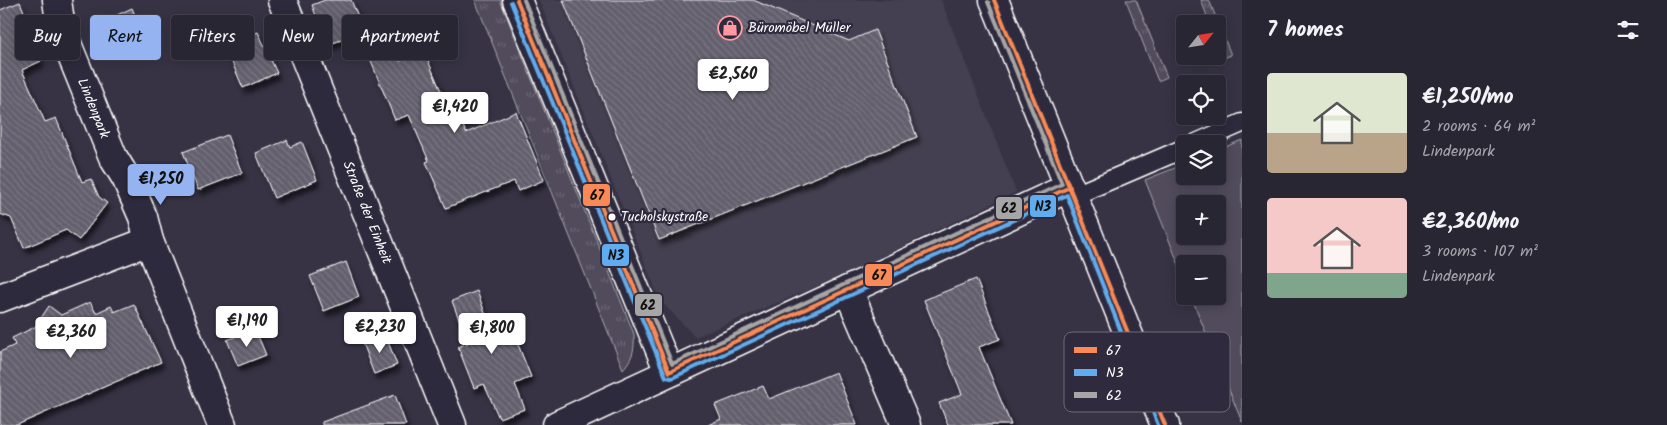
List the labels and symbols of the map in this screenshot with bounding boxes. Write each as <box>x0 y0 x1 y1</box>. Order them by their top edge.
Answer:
shop icon: Büromöbel Müller <box>717 15 743 41</box>
north arrow <box>1176 15 1226 65</box>
place label: Büromöbel Müller <box>748 17 852 39</box>
pin: €2,560 <box>692 58 774 101</box>
street label: Lindenpark <box>71 75 116 142</box>
pin: €1,420 <box>414 92 496 134</box>
street label: Straße der Einheit <box>337 158 398 268</box>
pin: €1,250 <box>120 164 202 206</box>
line badge: 67 <box>582 183 611 207</box>
text: 67 <box>590 185 604 207</box>
line badge: N3 <box>1029 194 1057 218</box>
line badge: 62 <box>995 196 1023 220</box>
text: N3 <box>1035 196 1052 218</box>
text: 62 <box>1001 198 1017 220</box>
place label: Tucholskystraße <box>621 207 708 228</box>
marker: Tucholskystraße <box>607 212 617 222</box>
line badge: N3 <box>601 243 630 267</box>
text: N3 <box>608 245 625 267</box>
line badge: 67 <box>864 263 893 287</box>
text: 67 <box>872 265 886 287</box>
line badge: 62 <box>634 293 663 317</box>
text: 62 <box>640 295 656 317</box>
pin: €1,190 <box>206 306 288 348</box>
pin: €2,230 <box>339 312 421 354</box>
pin: €1,800 <box>451 312 533 355</box>
pin: €2,360 <box>30 316 112 359</box>
legend <box>1064 332 1230 412</box>
text: 67 <box>1106 340 1121 362</box>
text: N3 <box>1106 362 1123 384</box>
text: 62 <box>1106 385 1122 407</box>

